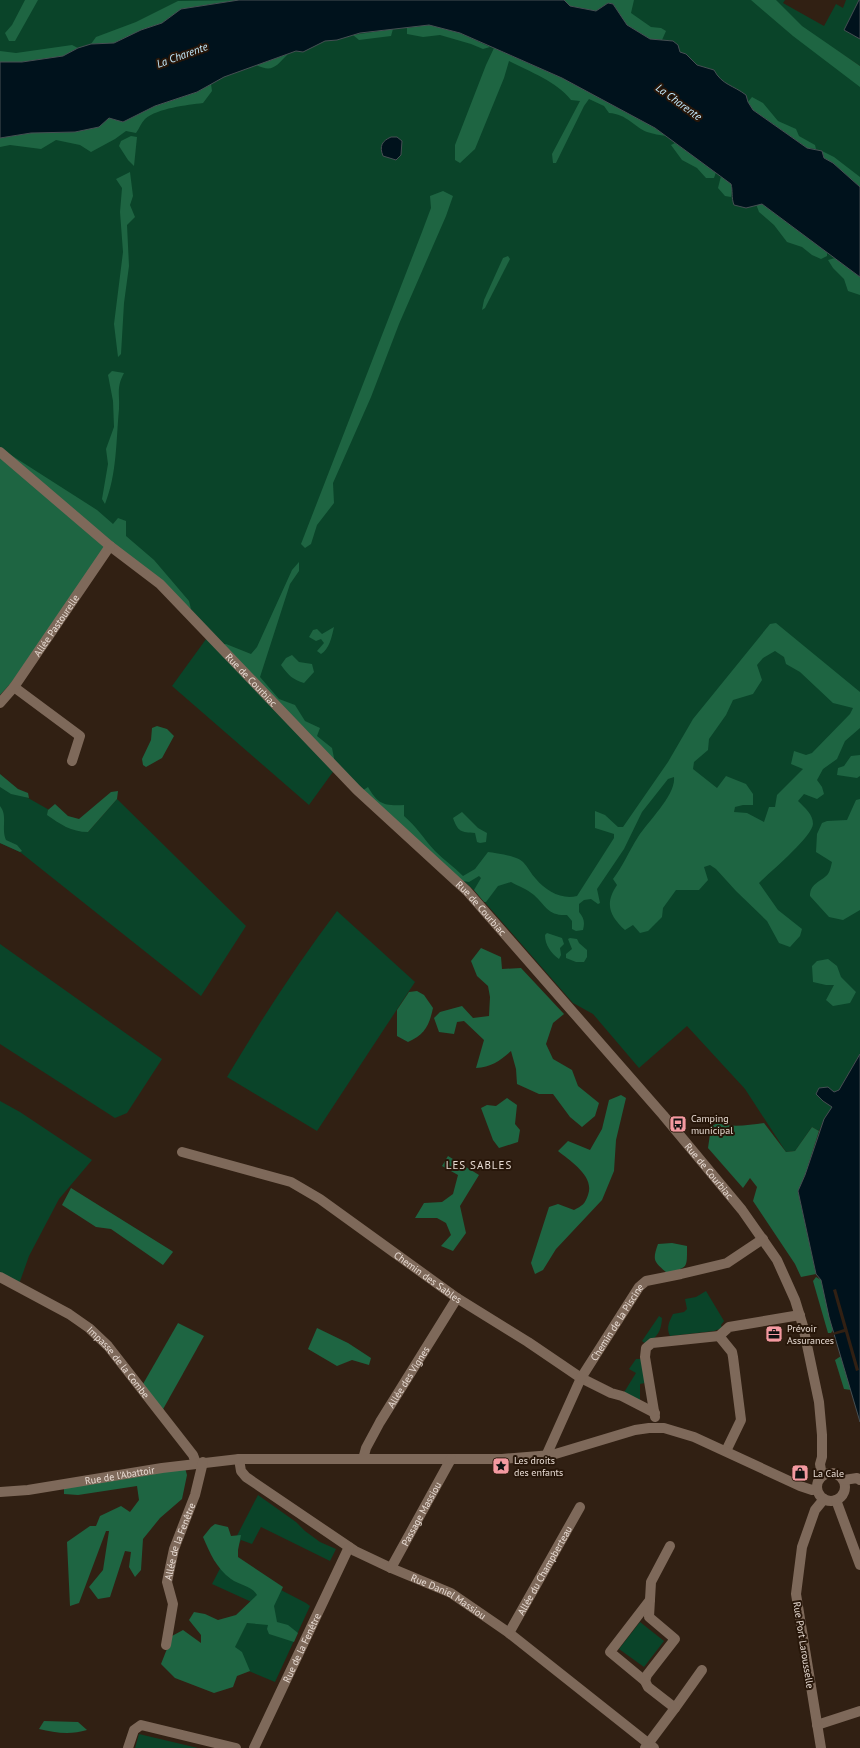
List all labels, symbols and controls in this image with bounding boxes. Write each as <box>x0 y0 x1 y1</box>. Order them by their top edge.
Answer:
water label: La Charente <box>154 39 210 71</box>
water label: La Charente <box>653 81 705 123</box>
street label: Allée Pastourelle <box>31 592 82 659</box>
street label: Rue de Courbiac <box>223 651 280 710</box>
street label: Rue de Courbiac <box>453 878 509 939</box>
place label: Camping municipal <box>691 1112 733 1137</box>
bus stop icon: Camping municipal <box>668 1114 688 1134</box>
street label: Rue de Courbiac <box>682 1140 736 1202</box>
district label: LES SABLES <box>446 1158 512 1172</box>
street label: Chemin des Sables <box>391 1249 464 1306</box>
street label: Chemin de la Piscine <box>588 1280 646 1363</box>
place label: Prévoir Assurances <box>787 1322 834 1347</box>
street label: Impasse de la Combe <box>84 1324 152 1401</box>
office icon: Prévoir Assurances <box>764 1324 784 1344</box>
street label: Allée des Vignes <box>384 1344 432 1410</box>
place label: Les droits des enfants <box>514 1454 563 1479</box>
place icon: Les droits des enfants <box>491 1456 511 1476</box>
street label: Rue de l'Abattoir <box>84 1463 156 1488</box>
shop icon: La Cale <box>790 1463 810 1483</box>
place label: La Cale <box>813 1467 844 1480</box>
street label: Passage Massiou <box>398 1479 444 1548</box>
street label: Allée de la Fenêtre <box>162 1501 198 1581</box>
street label: Allée du Champberteau <box>514 1524 575 1618</box>
street label: Rue Daniel Massiou <box>409 1571 489 1622</box>
street label: Rue Port Larousselle <box>790 1601 817 1689</box>
street label: Rue de la Fenêtre <box>280 1611 324 1685</box>

